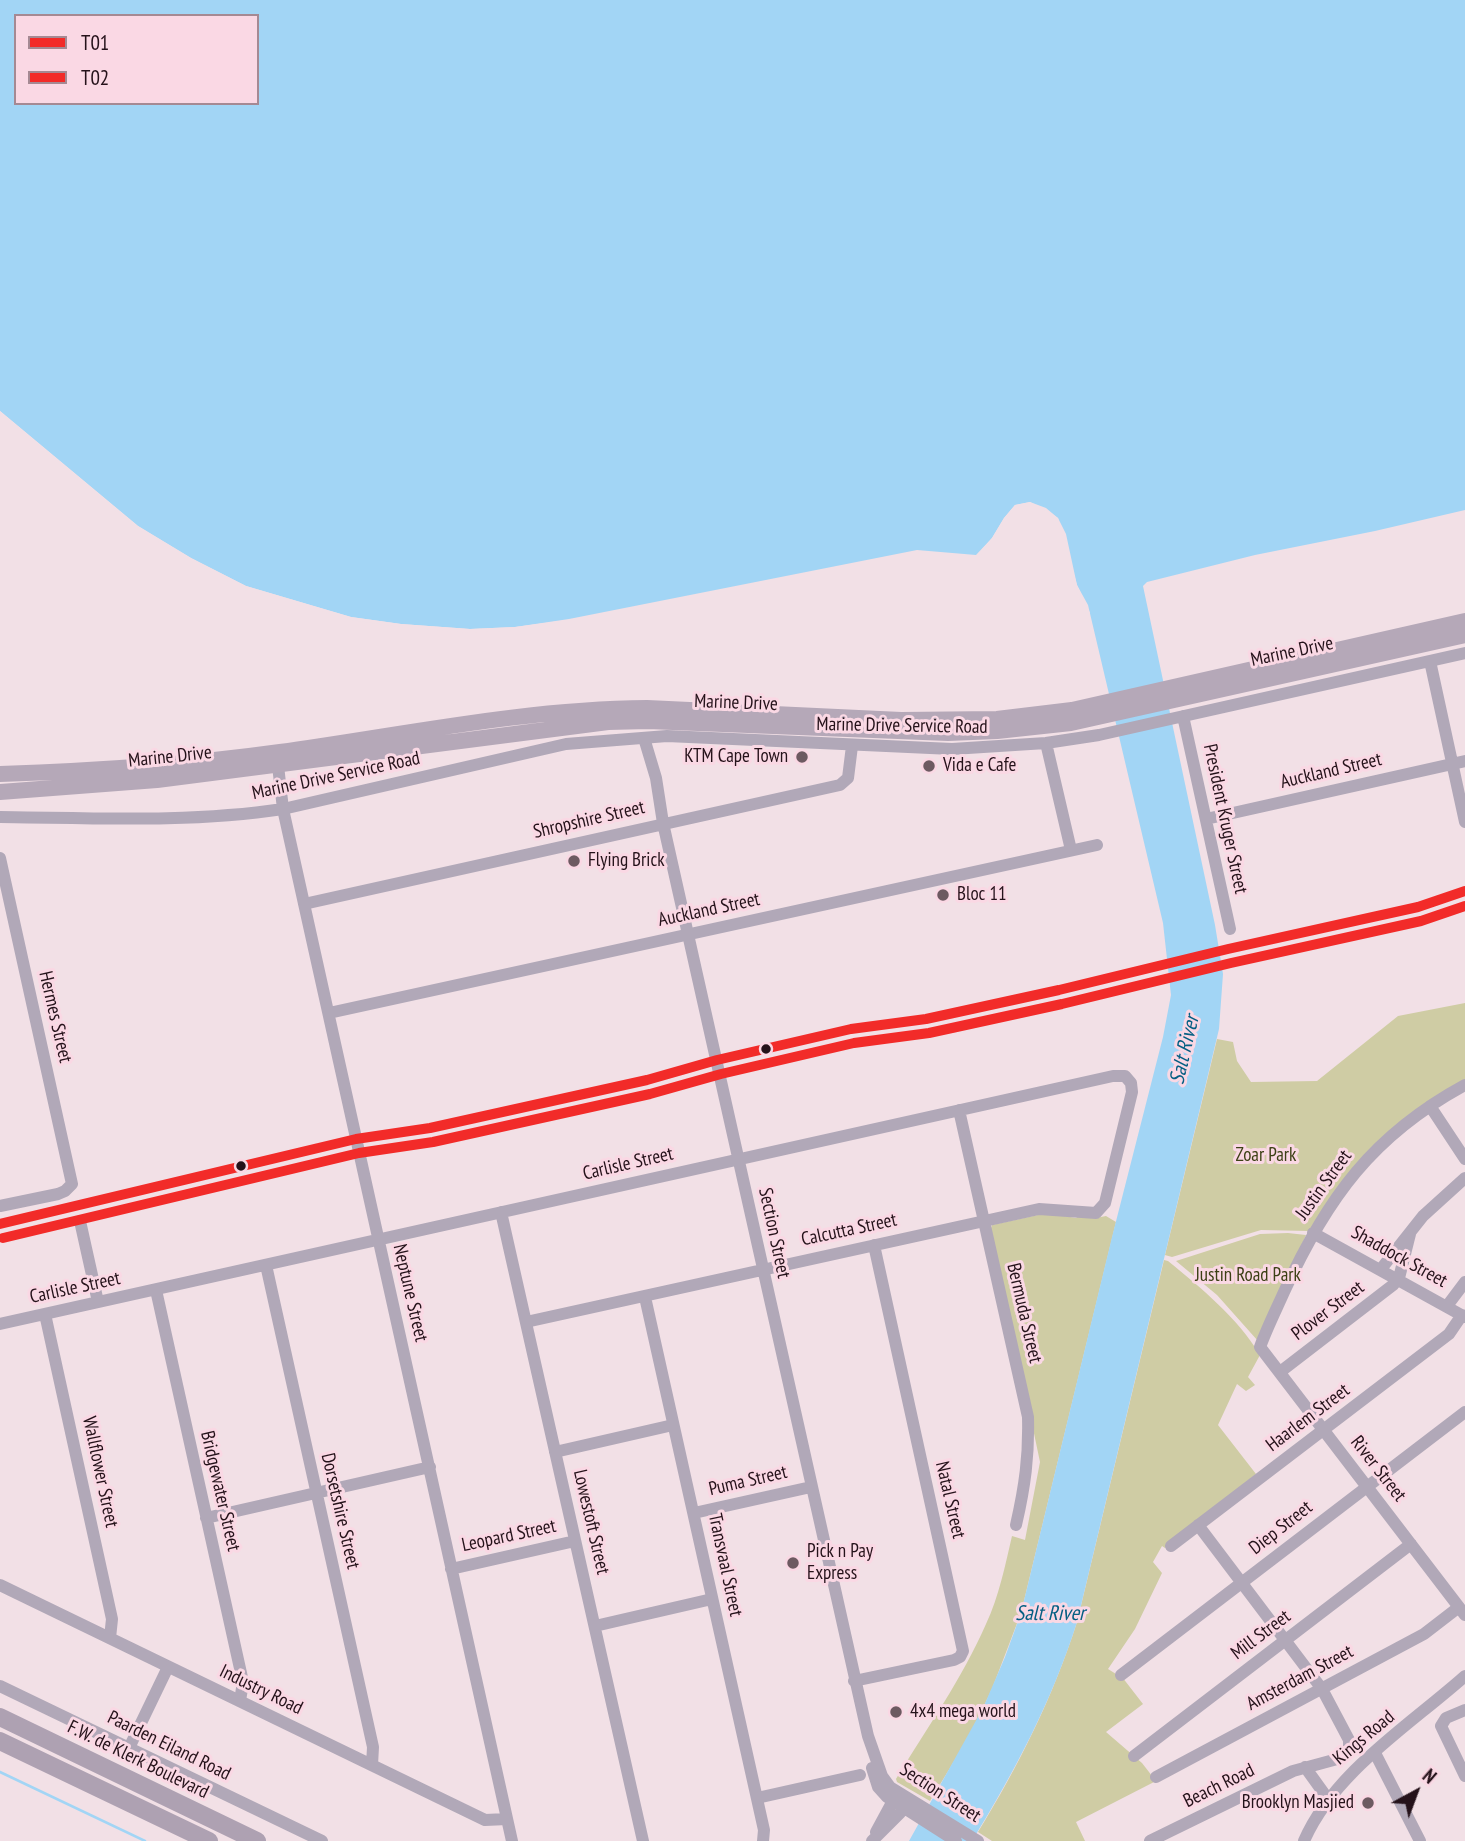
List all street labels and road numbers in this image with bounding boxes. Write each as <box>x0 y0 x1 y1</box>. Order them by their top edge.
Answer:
street label: Marine Drive <box>1249 632 1335 672</box>
street label: Marine Drive <box>694 690 778 716</box>
street label: Marine Drive Service Road <box>816 713 988 739</box>
street label: Marine Drive <box>127 741 213 773</box>
street label: President Kruger Street <box>1198 742 1252 896</box>
street label: Marine Drive Service Road <box>250 747 422 805</box>
street label: Auckland Street <box>1278 748 1384 794</box>
street label: Shropshire Street <box>531 796 647 844</box>
street label: Auckland Street <box>656 888 762 932</box>
street label: Hermes Street <box>33 969 77 1065</box>
street label: Carlisle Street <box>581 1143 675 1185</box>
street label: Justin Street <box>1291 1146 1357 1224</box>
street label: Section Street <box>753 1186 795 1280</box>
street label: Calcutta Street <box>799 1209 899 1251</box>
street label: Shaddock Street <box>1347 1221 1451 1293</box>
street label: Neptune Street <box>388 1242 432 1344</box>
street label: Bermuda Street <box>1001 1261 1047 1365</box>
street label: Carlisle Street <box>28 1267 122 1309</box>
street label: Plover Street <box>1287 1276 1369 1346</box>
street label: Haarlem Street <box>1262 1379 1354 1457</box>
street label: Wallflower Street <box>77 1414 123 1530</box>
street label: Bridgewater Street <box>195 1429 245 1553</box>
street label: River Street <box>1345 1432 1411 1506</box>
street label: Dorsetshire Street <box>316 1451 364 1571</box>
street label: Natal Street <box>930 1459 970 1541</box>
street label: Puma Street <box>707 1461 789 1501</box>
street label: Lowestoft Street <box>568 1467 614 1577</box>
street label: Diep Street <box>1245 1496 1317 1560</box>
street label: Transvaal Street <box>703 1511 747 1619</box>
street label: Leopard Street <box>460 1515 558 1557</box>
street label: Mill Street <box>1227 1605 1295 1665</box>
street label: Amsterdam Street <box>1243 1640 1357 1716</box>
street label: Industry Road <box>216 1660 306 1720</box>
street label: Paarden Eiland Road <box>104 1706 234 1786</box>
street label: Kings Road <box>1329 1706 1399 1770</box>
street label: F.W. de Klerk Boulevard <box>64 1716 212 1804</box>
street label: Section Street <box>895 1758 985 1828</box>
street label: Beach Road <box>1180 1759 1258 1813</box>

